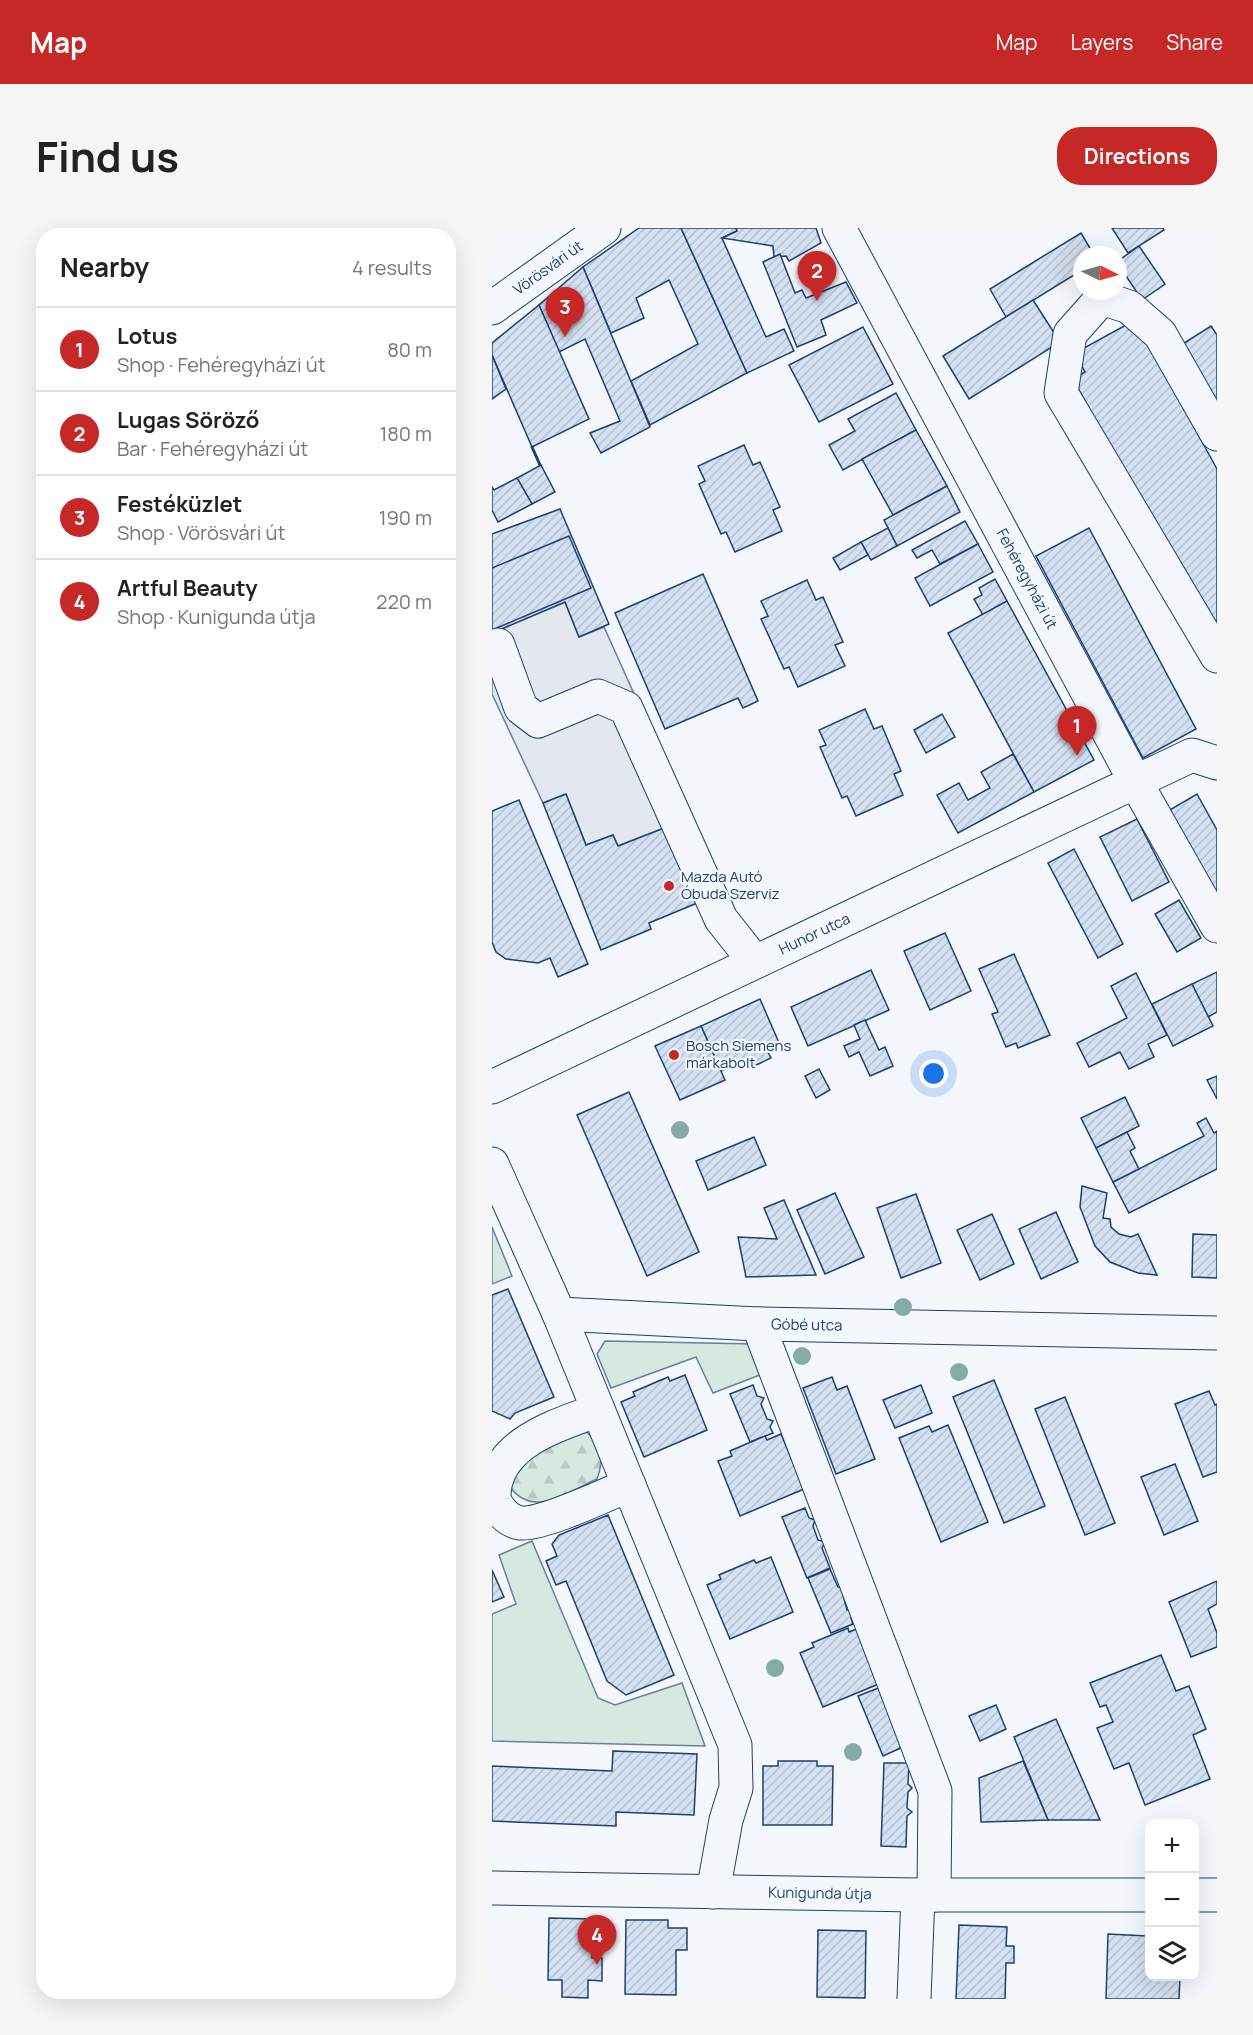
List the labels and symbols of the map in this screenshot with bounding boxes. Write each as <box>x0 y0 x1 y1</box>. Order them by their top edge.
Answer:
street label: Vörösvári út <box>509 235 587 300</box>
north arrow <box>1073 246 1127 300</box>
pin: 2 <box>798 251 836 301</box>
pin: 3 <box>546 288 584 337</box>
street label: Fehéregyházi út <box>992 525 1063 633</box>
pin: 1 <box>1058 706 1096 756</box>
place label: Mazda Autó Óbuda Szerviz <box>681 866 780 904</box>
marker: Mazda Autó Óbuda Szerviz <box>662 879 676 893</box>
street label: Hunor utca <box>775 908 853 959</box>
place label: Bosch Siemens márkabolt <box>686 1035 791 1073</box>
marker: Bosch Siemens márkabolt <box>667 1048 681 1062</box>
your location <box>919 1059 948 1088</box>
street label: Góbé utca <box>771 1313 843 1336</box>
street label: Kunigunda útja <box>768 1882 872 1904</box>
pin: 4 <box>578 1916 616 1965</box>

